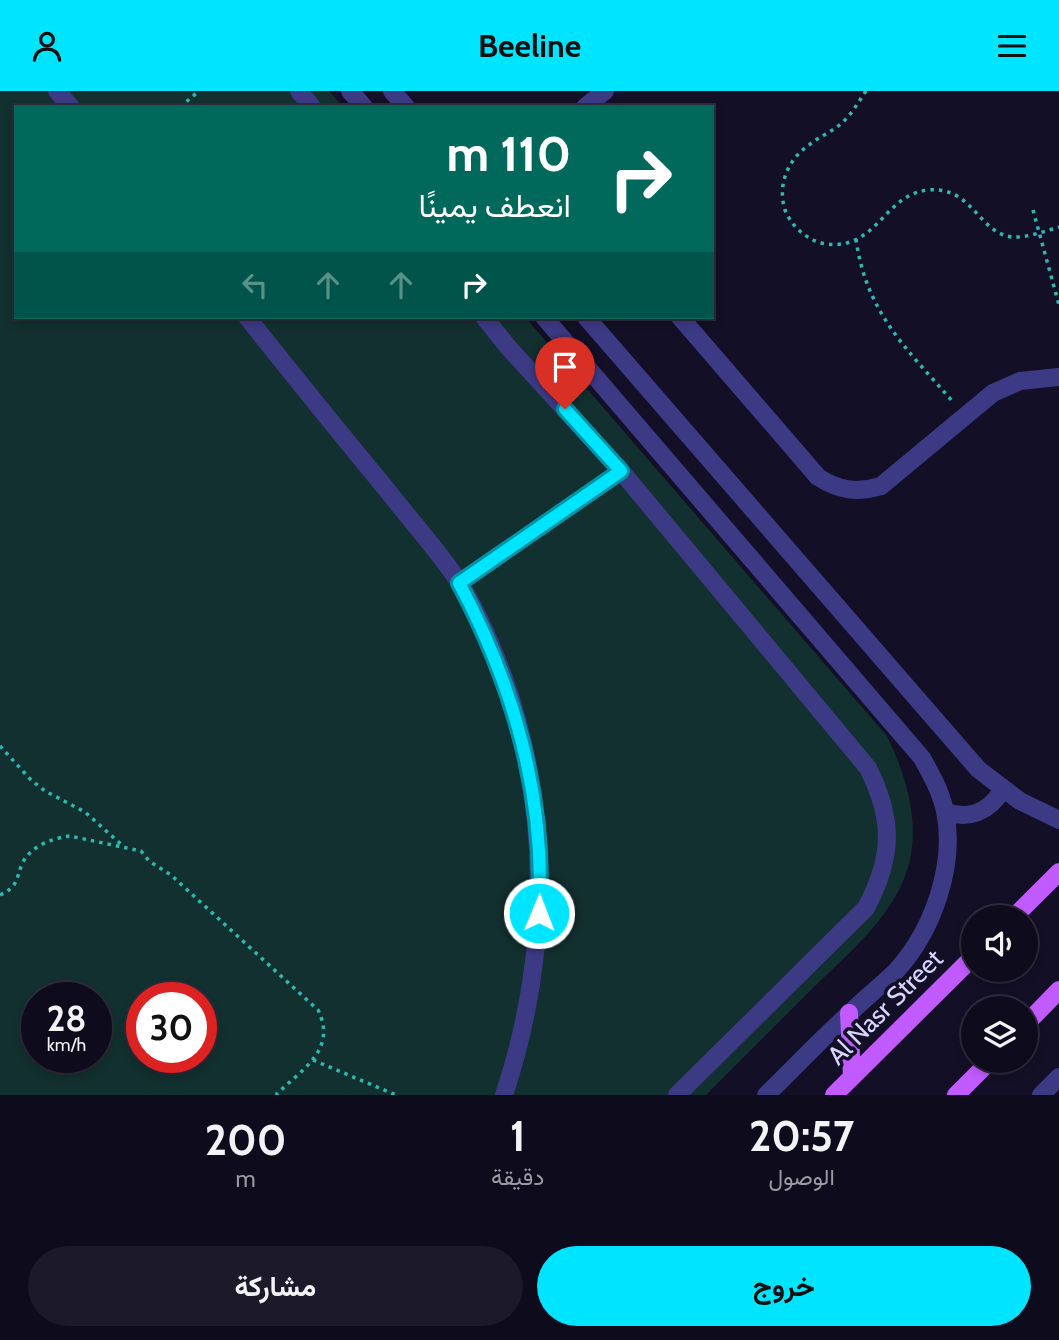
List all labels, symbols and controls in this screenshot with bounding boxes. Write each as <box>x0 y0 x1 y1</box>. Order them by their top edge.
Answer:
text: Beeline <box>478 26 581 65</box>
icon: person <box>28 27 66 65</box>
icon: menu <box>993 27 1031 65</box>
text: 110 m <box>447 124 571 183</box>
icon: right <box>595 133 686 224</box>
text: انعطف يمينًا <box>419 186 571 225</box>
icon: left <box>236 266 274 304</box>
icon: ahead <box>309 266 347 304</box>
icon: ahead <box>382 266 420 304</box>
icon: right <box>455 266 493 304</box>
pin <box>535 337 595 409</box>
icon: arrive <box>546 348 584 386</box>
position arrow <box>502 876 576 950</box>
map controls <box>961 905 1038 1073</box>
button: sound <box>961 905 1038 982</box>
street label: Al Nasr Street <box>821 942 950 1071</box>
speed limit sign: 30 <box>126 982 217 1073</box>
button: layers <box>961 996 1038 1073</box>
text: 28 <box>47 997 86 1040</box>
text: km/h <box>47 1034 86 1056</box>
text: 1 <box>510 1110 525 1162</box>
text: 20:57 <box>749 1110 854 1162</box>
text: 200 <box>205 1114 286 1166</box>
text: دقيقة <box>491 1163 544 1191</box>
text: الوصول <box>768 1163 835 1191</box>
text: m <box>235 1165 256 1193</box>
button: مشاركة <box>28 1246 523 1326</box>
button: خروج <box>537 1246 1031 1326</box>

